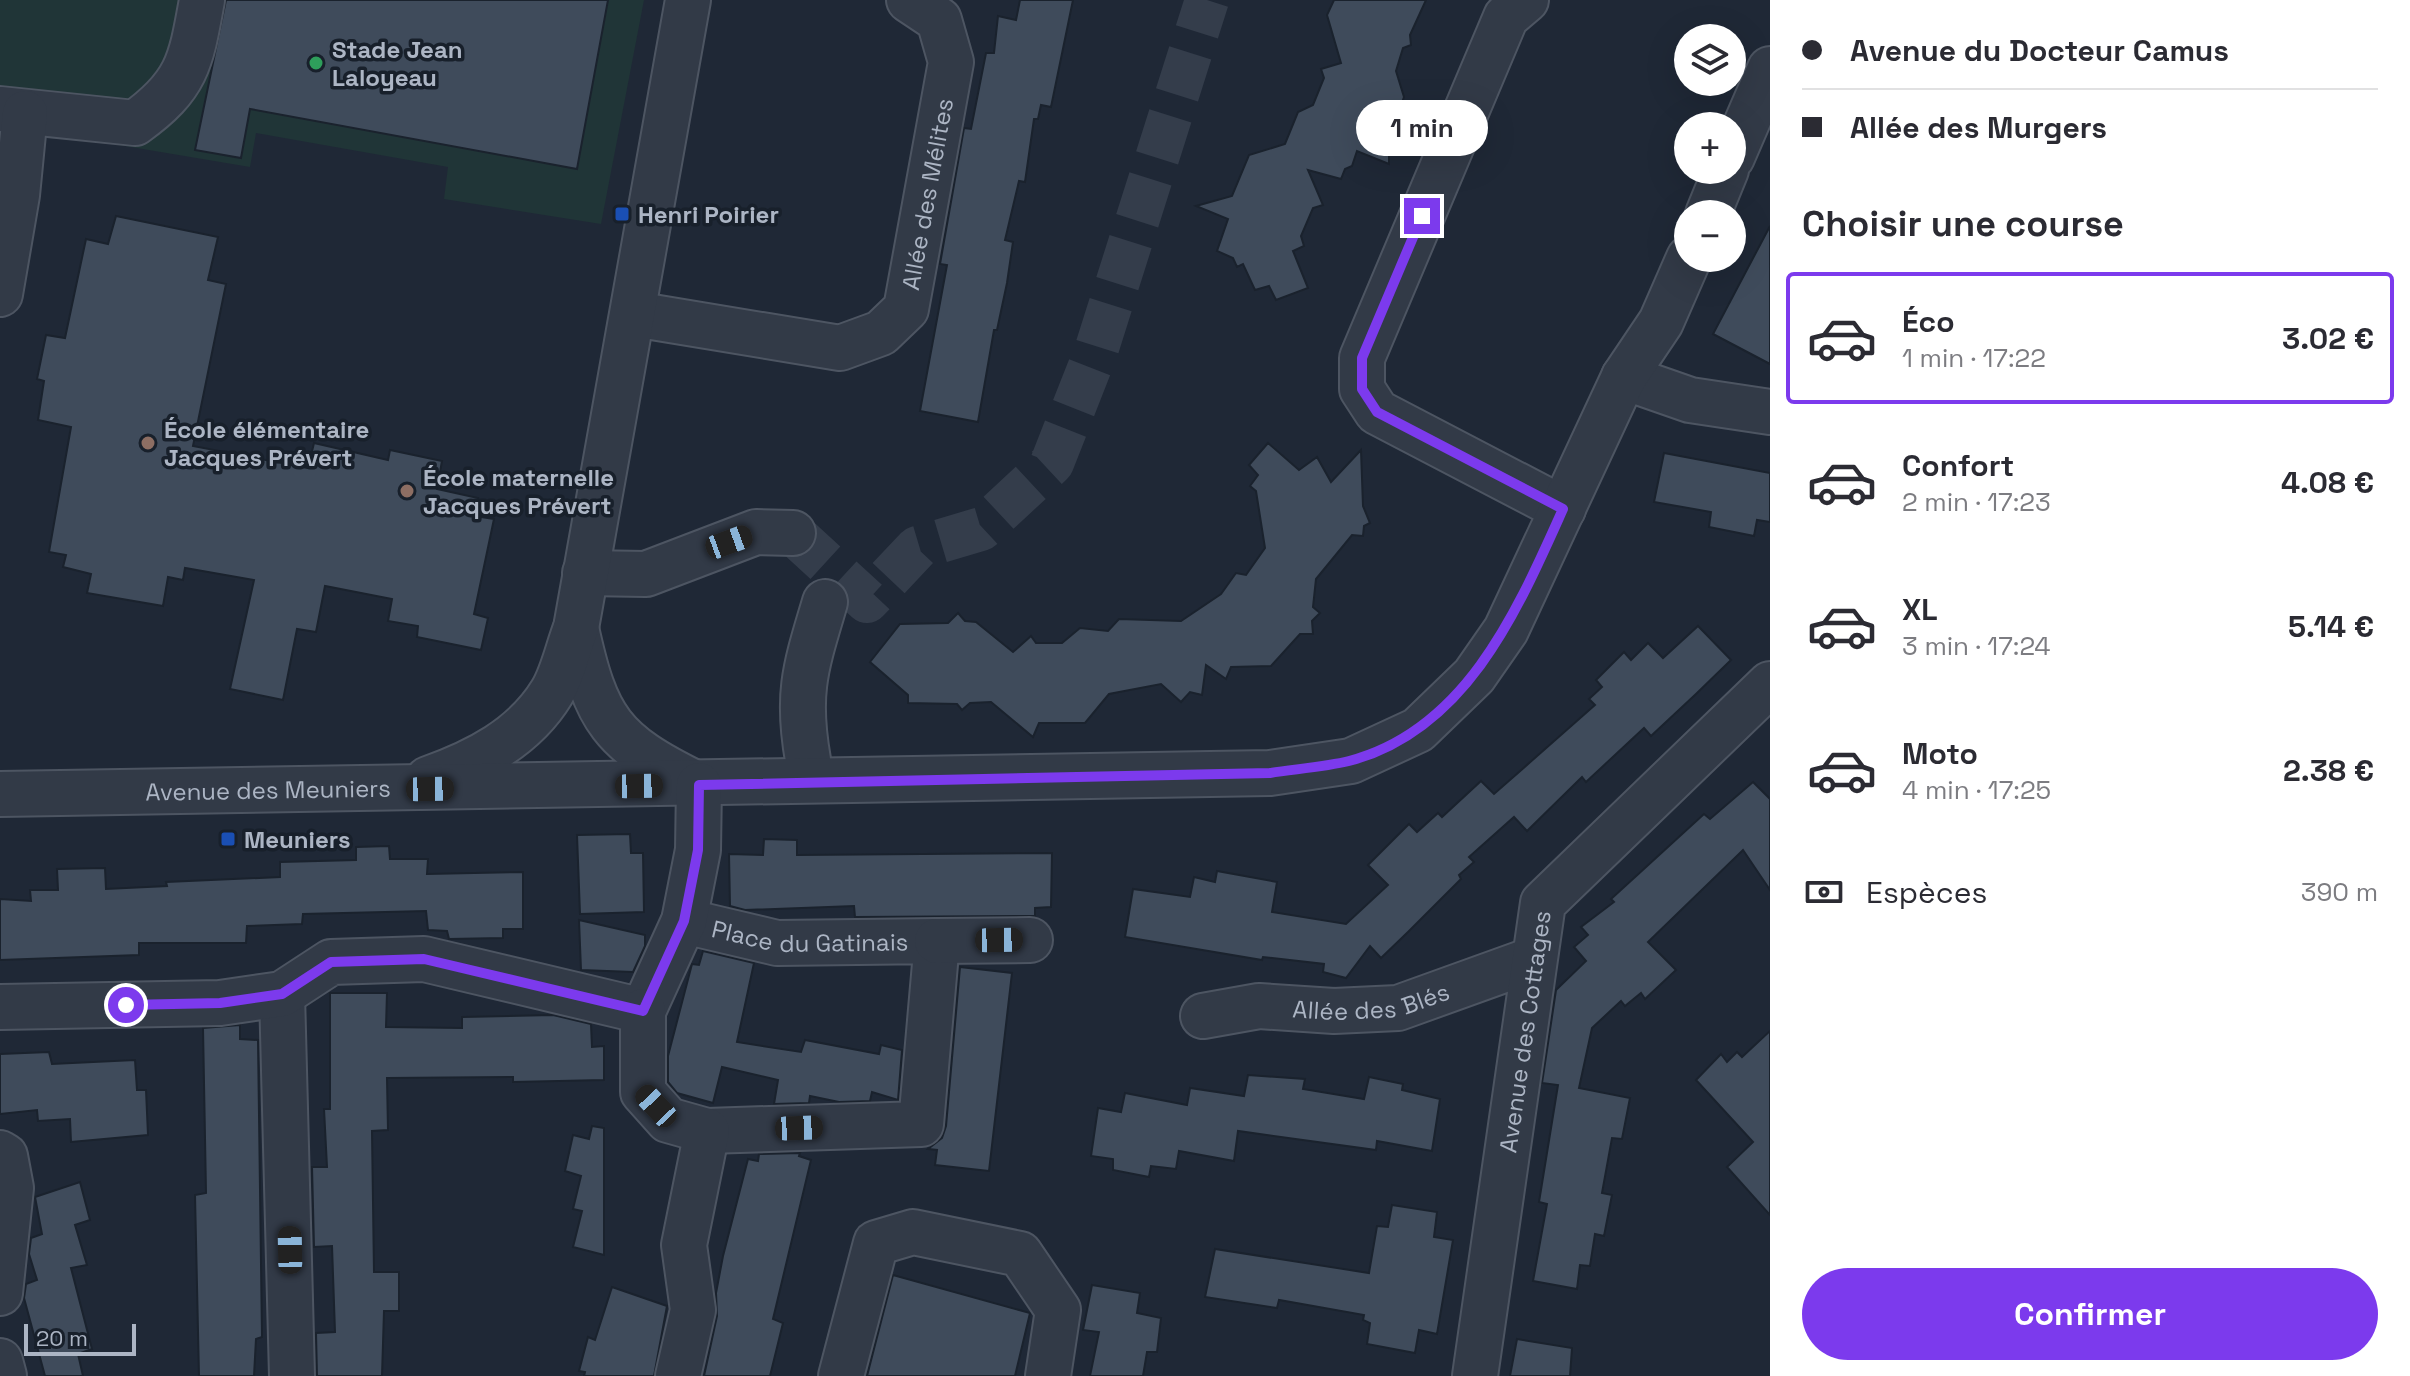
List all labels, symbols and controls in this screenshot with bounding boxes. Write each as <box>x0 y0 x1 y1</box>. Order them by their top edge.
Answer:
map controls <box>1674 24 1746 272</box>
button: layers <box>1674 24 1746 96</box>
text: Avenue du Docteur Camus <box>1850 31 2229 70</box>
place label: Stade Jean Laloyeau <box>332 34 463 93</box>
marker: Stade Jean Laloyeau <box>307 54 325 72</box>
street label: Allée des Mélites <box>894 96 960 292</box>
callout: 1 min <box>1356 100 1488 156</box>
text: Allée des Murgers <box>1850 108 2107 147</box>
text: 1 min <box>1390 111 1454 145</box>
button: + <box>1674 112 1746 184</box>
route end <box>1404 198 1440 234</box>
place label: Henri Poirier <box>638 199 779 230</box>
button: − <box>1674 200 1746 272</box>
text: Choisir une course <box>1802 201 2124 247</box>
marker: Henri Poirier <box>613 205 631 223</box>
icon: car <box>1806 302 1878 374</box>
text: Éco <box>1902 302 1955 341</box>
text: 3.02 € <box>2282 319 2374 358</box>
text: 1 min · 17:22 <box>1902 341 2046 375</box>
place label: École élémentaire Jacques Prévert <box>164 414 369 473</box>
marker: École élémentaire Jacques Prévert <box>139 434 157 452</box>
icon: car <box>1806 446 1878 518</box>
text: Confort <box>1902 446 2014 485</box>
place label: École maternelle Jacques Prévert <box>423 462 614 521</box>
text: 4.08 € <box>2281 463 2374 502</box>
marker: École maternelle Jacques Prévert <box>398 482 416 500</box>
text: 2 min · 17:23 <box>1902 485 2051 519</box>
car <box>702 523 756 561</box>
icon: car <box>1806 590 1878 662</box>
text: XL <box>1902 590 1938 629</box>
text: 5.14 € <box>2288 607 2374 646</box>
text: 3 min · 17:24 <box>1902 629 2051 663</box>
icon: car <box>1806 734 1878 806</box>
text: Moto <box>1902 734 1978 773</box>
text: 2.38 € <box>2283 751 2374 790</box>
street label: Avenue des Meuniers <box>145 772 391 807</box>
text: 4 min · 17:25 <box>1902 773 2051 807</box>
car <box>615 774 663 798</box>
car <box>406 777 454 801</box>
place label: Meuniers <box>244 824 351 855</box>
marker: Meuniers <box>219 830 237 848</box>
icon: cash <box>1802 870 1846 914</box>
text: Espèces <box>1866 873 1987 912</box>
text: 390 m <box>2301 875 2378 909</box>
street label: Avenue des Cottages <box>1492 908 1557 1155</box>
street label: Place du Gatinais <box>709 913 909 959</box>
car <box>975 928 1023 952</box>
street label: Allée des Blés <box>1292 975 1453 1026</box>
route start <box>108 987 144 1023</box>
car <box>631 1080 681 1132</box>
car <box>775 1115 823 1141</box>
car <box>278 1226 302 1274</box>
button: Confirmer <box>1802 1268 2378 1360</box>
scale bar <box>24 1320 136 1356</box>
text: 20 m <box>36 1324 88 1352</box>

